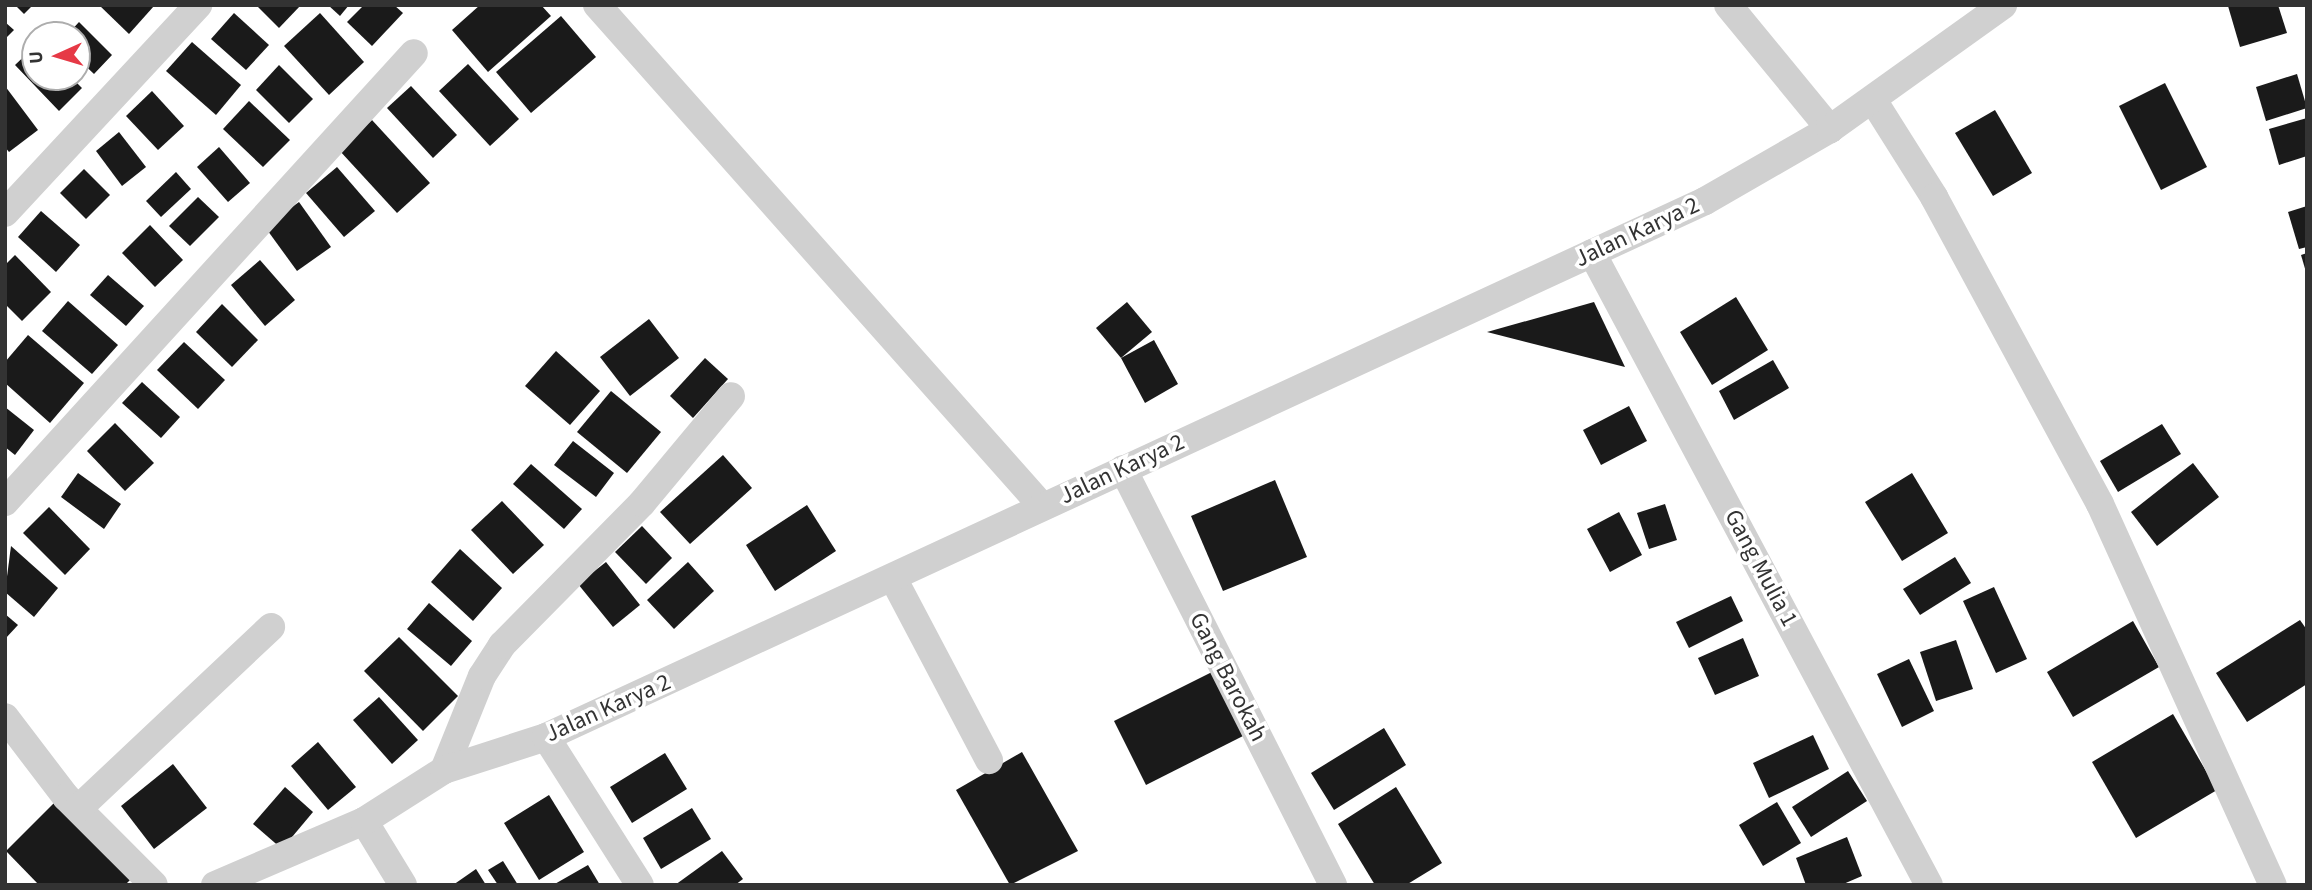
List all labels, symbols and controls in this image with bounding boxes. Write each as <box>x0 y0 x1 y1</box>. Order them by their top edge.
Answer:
north arrow <box>21 21 91 91</box>
text: U <box>23 50 50 65</box>
street label: Jalan Karya 2 <box>1570 191 1704 273</box>
street label: Jalan Karya 2 <box>1055 428 1189 510</box>
street label: Gang Mulia 1 <box>1718 505 1804 631</box>
street label: Gang Barokah <box>1183 608 1273 746</box>
street label: Jalan Karya 2 <box>541 668 675 748</box>

